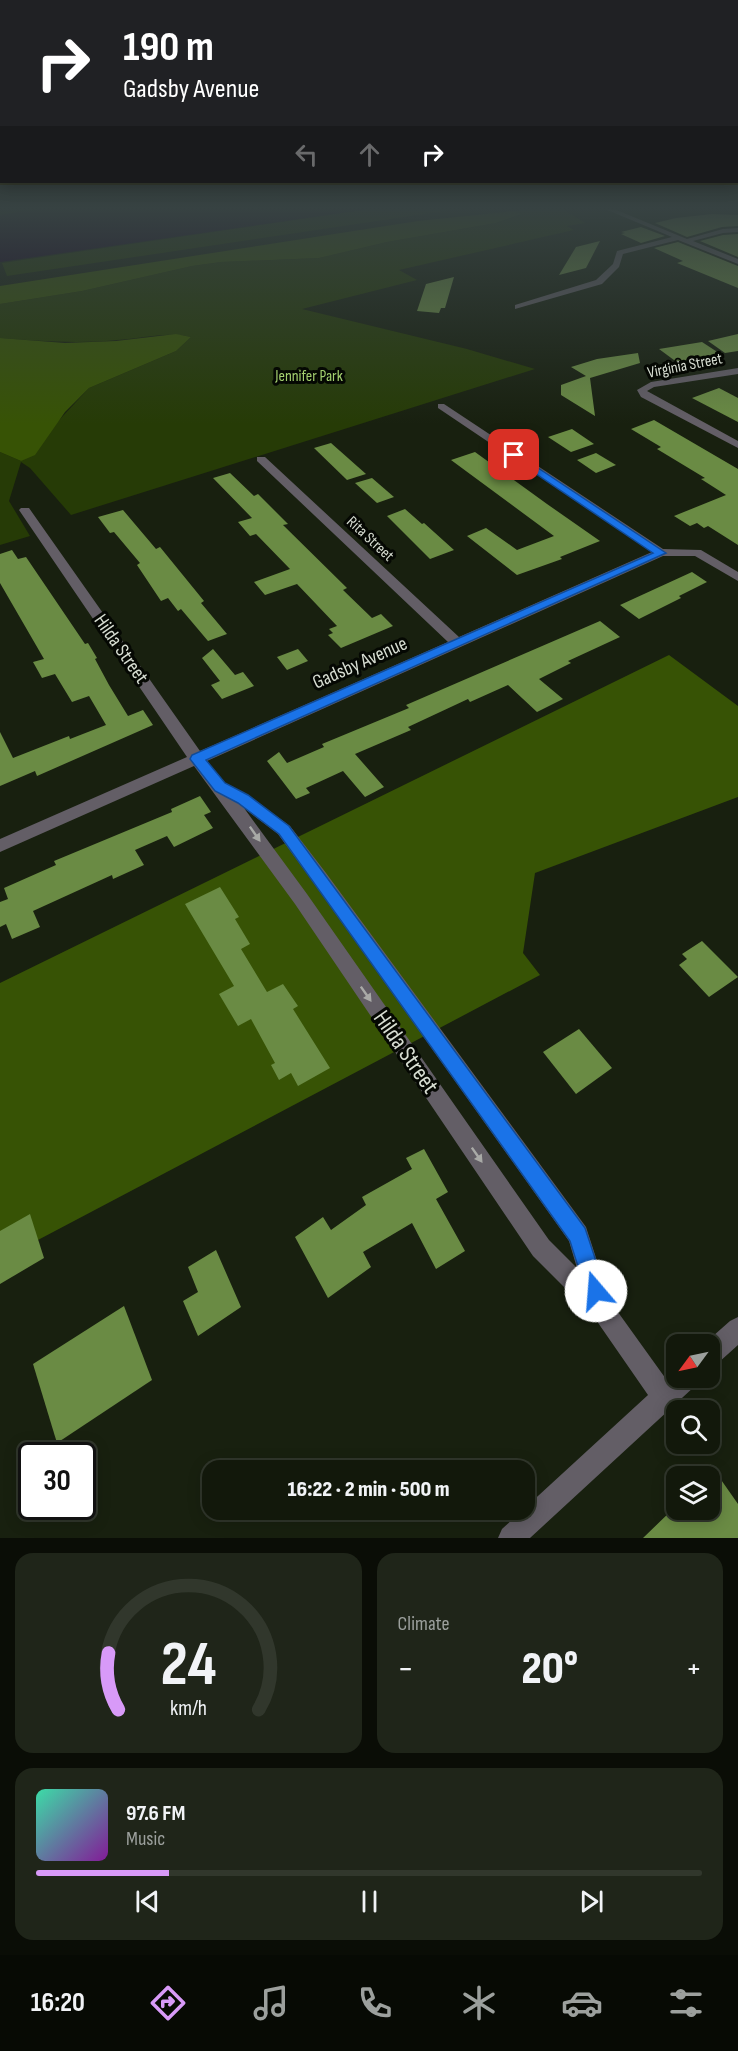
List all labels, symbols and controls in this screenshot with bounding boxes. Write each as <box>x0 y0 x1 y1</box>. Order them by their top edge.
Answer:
text: 190 m <box>123 22 214 73</box>
icon: right <box>24 24 102 102</box>
text: Gadsby Avenue <box>123 73 259 105</box>
icon: left <box>290 138 323 171</box>
icon: ahead <box>353 138 386 171</box>
icon: right <box>416 138 449 171</box>
street label: Virginia Street <box>646 349 724 383</box>
park label: Jennifer Park <box>274 367 343 386</box>
pin <box>488 429 539 480</box>
icon: arrive <box>497 438 530 471</box>
street label: Rita Street <box>342 512 398 566</box>
street label: Hilda Street <box>89 610 153 688</box>
street label: Gadsby Avenue <box>309 631 411 695</box>
one-way arrow <box>249 826 260 842</box>
one-way arrow <box>360 986 372 1002</box>
street label: Hilda Street <box>367 1005 445 1099</box>
one-way arrow <box>471 1146 483 1162</box>
position arrow <box>564 1259 628 1323</box>
north arrow <box>666 1334 720 1388</box>
map controls <box>666 1334 720 1520</box>
button: search <box>666 1400 720 1454</box>
speed limit sign: 30 <box>18 1442 96 1520</box>
button: layers <box>666 1466 720 1520</box>
text: 16:22 · 2 min · 500 m <box>288 1476 450 1503</box>
text: Climate <box>398 1612 450 1636</box>
text: 24 <box>160 1628 216 1703</box>
text: 20° <box>521 1642 578 1697</box>
text: − <box>398 1649 414 1689</box>
text: + <box>686 1649 702 1689</box>
text: km/h <box>170 1696 207 1721</box>
text: 97.6 FM <box>126 1800 185 1827</box>
text: Music <box>126 1827 165 1851</box>
icon: previous <box>131 1885 164 1918</box>
icon: pause <box>353 1885 386 1918</box>
icon: next <box>575 1885 608 1918</box>
icon: directions <box>147 1982 189 2024</box>
icon: music <box>250 1982 292 2024</box>
icon: phone <box>354 1982 396 2024</box>
icon: climate <box>458 1982 500 2024</box>
icon: car <box>561 1982 603 2024</box>
icon: filters <box>665 1982 707 2024</box>
text: 16:20 <box>31 1987 85 2019</box>

